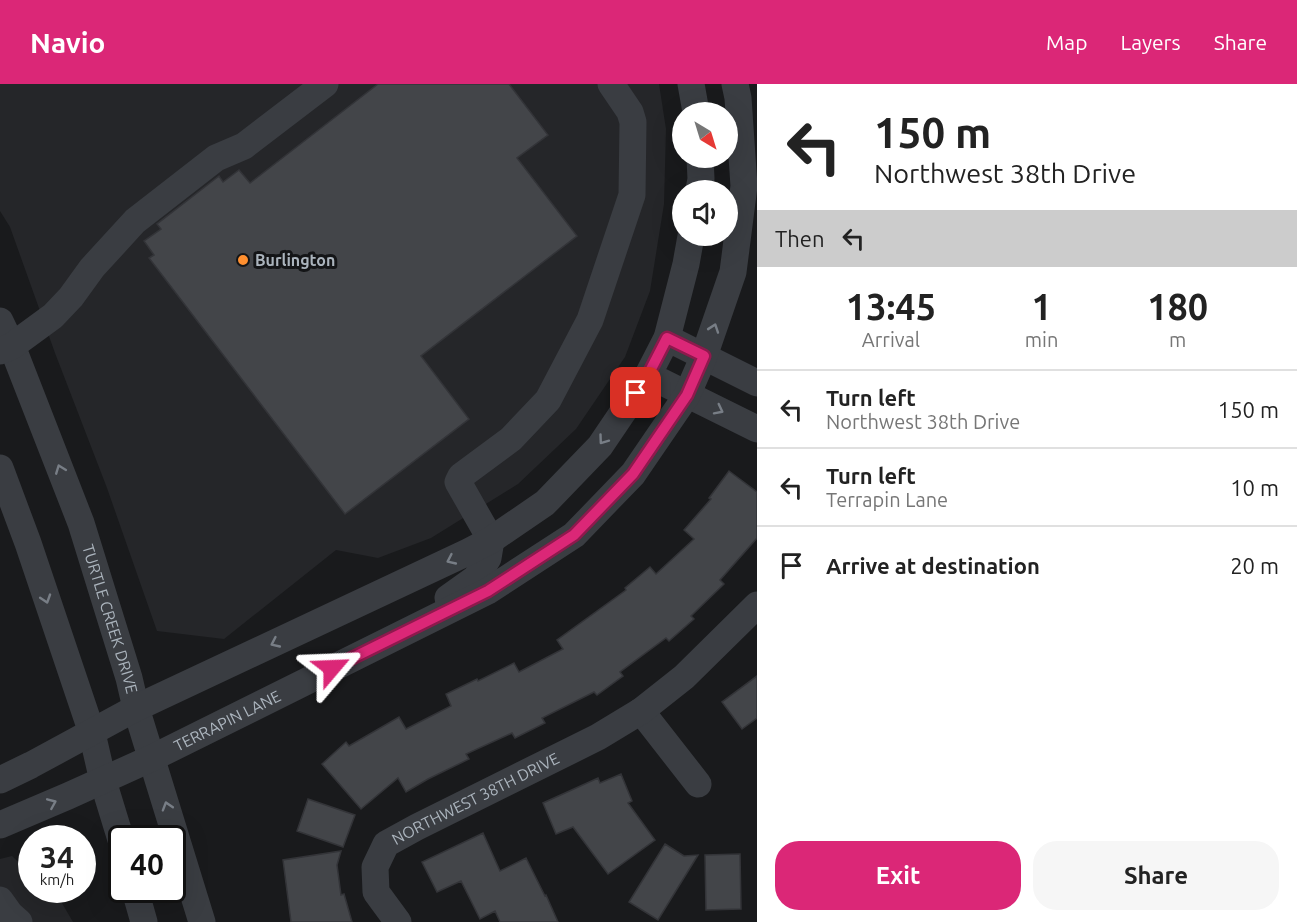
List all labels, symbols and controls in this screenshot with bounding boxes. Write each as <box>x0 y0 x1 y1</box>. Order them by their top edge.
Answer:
text: Navio <box>30 27 105 58</box>
text: Map <box>1046 30 1087 54</box>
text: Layers <box>1120 30 1181 54</box>
text: Share <box>1214 30 1267 54</box>
north arrow <box>672 102 738 168</box>
map controls <box>672 102 738 246</box>
icon: left <box>775 108 853 186</box>
text: 150 m <box>874 109 991 156</box>
text: Northwest 38th Drive <box>874 158 1136 188</box>
button: sound <box>672 180 738 246</box>
icon: left <box>837 222 870 255</box>
text: Then <box>775 226 825 251</box>
place label: Burlington <box>255 251 335 269</box>
marker: Burlington <box>236 253 250 267</box>
text: 13:45 <box>846 286 936 327</box>
text: 1 <box>1031 286 1052 327</box>
text: 180 <box>1147 286 1208 327</box>
one-way arrow <box>706 323 719 334</box>
text: Arrival <box>862 328 920 351</box>
text: min <box>1025 328 1058 351</box>
text: m <box>1169 328 1186 351</box>
pin <box>610 367 661 418</box>
icon: arrive <box>619 376 652 409</box>
text: Turn left <box>826 385 916 410</box>
icon: left <box>775 393 808 426</box>
text: 150 m <box>1218 397 1279 422</box>
one-way arrow <box>713 403 723 414</box>
text: Northwest 38th Drive <box>826 410 1020 433</box>
one-way arrow <box>599 434 610 445</box>
text: Turn left <box>826 463 916 488</box>
one-way arrow <box>55 464 67 475</box>
icon: left <box>775 471 808 504</box>
text: 10 m <box>1230 475 1279 500</box>
text: Terrapin Lane <box>826 488 948 511</box>
street label: TURTLE CREEK DRIVE <box>79 542 141 695</box>
icon: arrive <box>775 549 808 582</box>
one-way arrow <box>447 552 458 564</box>
text: Arrive at destination <box>826 553 1040 578</box>
text: 20 m <box>1230 553 1279 578</box>
one-way arrow <box>39 593 51 604</box>
one-way arrow <box>270 635 281 647</box>
position arrow <box>300 636 364 700</box>
street label: TERRAPIN LANE <box>171 687 283 755</box>
street label: NORTHWEST 38TH DRIVE <box>389 749 562 848</box>
one-way arrow <box>46 798 57 810</box>
one-way arrow <box>162 801 174 812</box>
speed limit sign: 40 <box>108 825 186 903</box>
text: 34 <box>40 840 74 874</box>
button: Exit <box>775 841 1021 910</box>
button: Share <box>1033 841 1279 910</box>
text: km/h <box>40 871 74 888</box>

